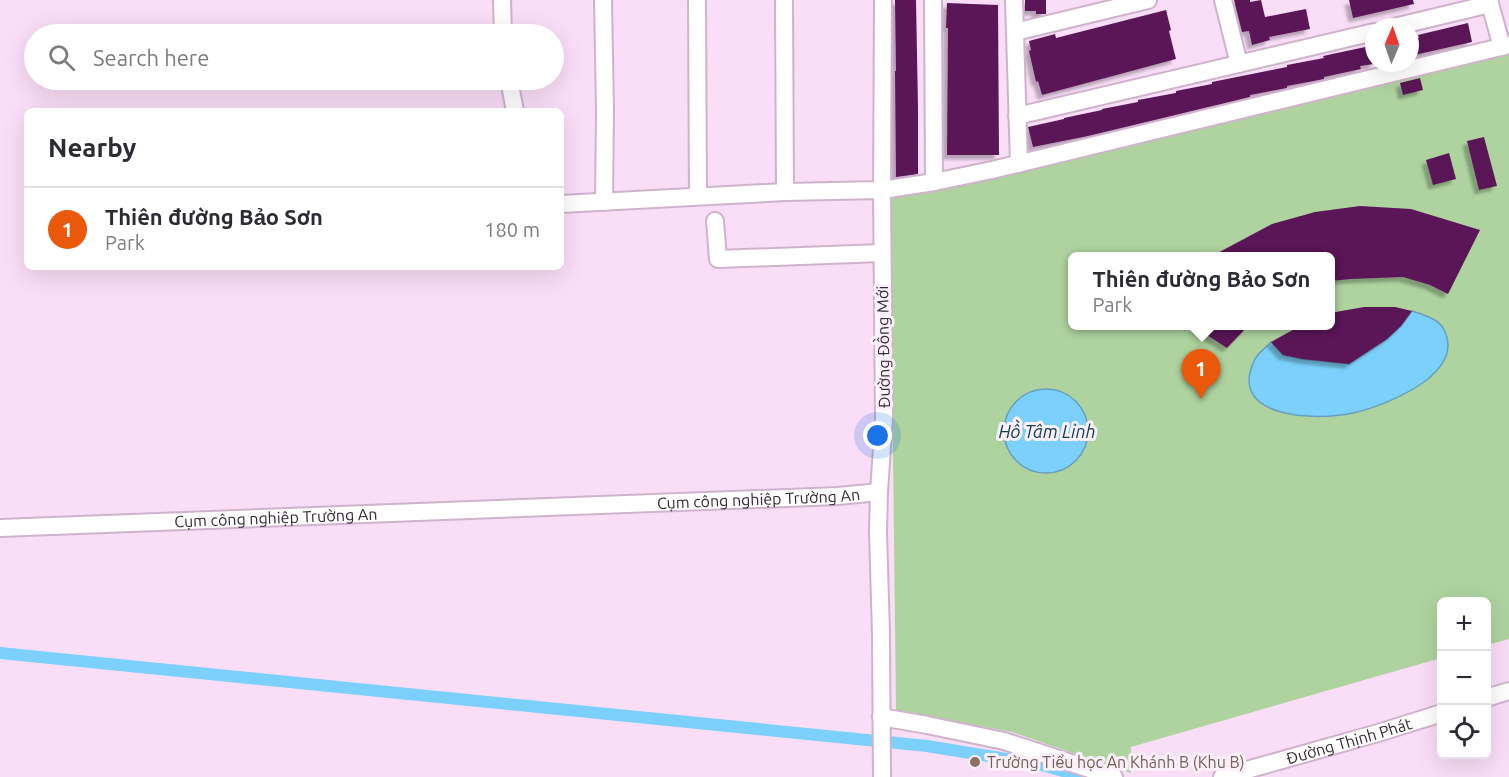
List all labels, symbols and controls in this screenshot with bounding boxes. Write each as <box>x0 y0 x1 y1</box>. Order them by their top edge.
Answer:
north arrow <box>1365 18 1419 72</box>
search box <box>24 24 564 90</box>
icon: search <box>45 41 78 74</box>
text: Search here <box>93 45 209 70</box>
text: Nearby <box>48 133 136 162</box>
text: Thiên đường Bảo Sơn <box>105 204 323 229</box>
text: 1 <box>62 218 73 241</box>
text: 180 m <box>484 218 540 241</box>
text: Park <box>105 231 145 254</box>
popup <box>1068 252 1335 330</box>
text: Thiên đường Bảo Sơn <box>1093 266 1310 291</box>
street label: Đường Đồng Mới <box>870 286 893 408</box>
text: Park <box>1093 293 1132 316</box>
pin: 1 <box>1182 350 1220 399</box>
water label: Hồ Tâm Linh <box>998 419 1096 441</box>
your location <box>863 421 892 450</box>
street label: Cụm công nghiệp Trường An <box>657 485 861 512</box>
street label: Cụm công nghiệp Trường An <box>174 505 378 530</box>
map controls <box>1437 597 1491 759</box>
button: + <box>1437 597 1491 651</box>
button: − <box>1437 651 1491 705</box>
button: locate <box>1437 705 1491 759</box>
street label: Đường Thịnh Phát <box>1284 714 1414 767</box>
place label: Trường Tiểu học An Khánh B (Khu B) <box>987 753 1244 772</box>
marker: Trường Tiểu học An Khánh B (Khu B) <box>968 755 982 769</box>

